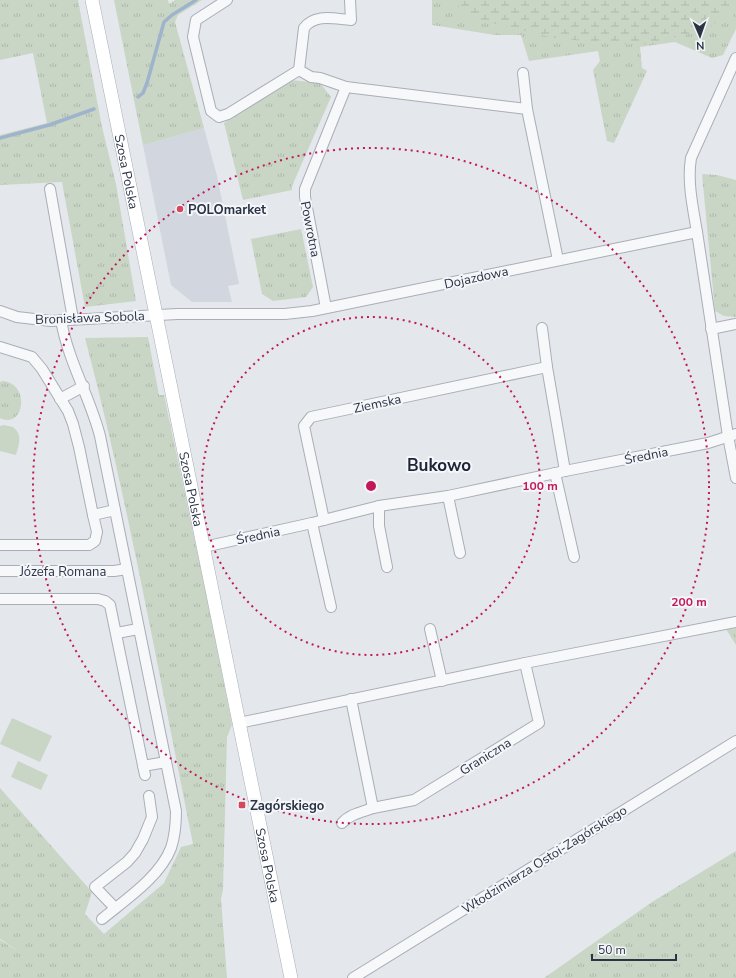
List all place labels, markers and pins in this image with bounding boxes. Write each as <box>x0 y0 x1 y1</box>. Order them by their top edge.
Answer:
place label: POLOmarket <box>188 201 267 219</box>
marker: POLOmarket <box>175 204 185 214</box>
centre of rings <box>364 479 378 493</box>
place label: Zagórskiego <box>250 797 324 815</box>
marker: Zagórskiego <box>237 800 247 810</box>

